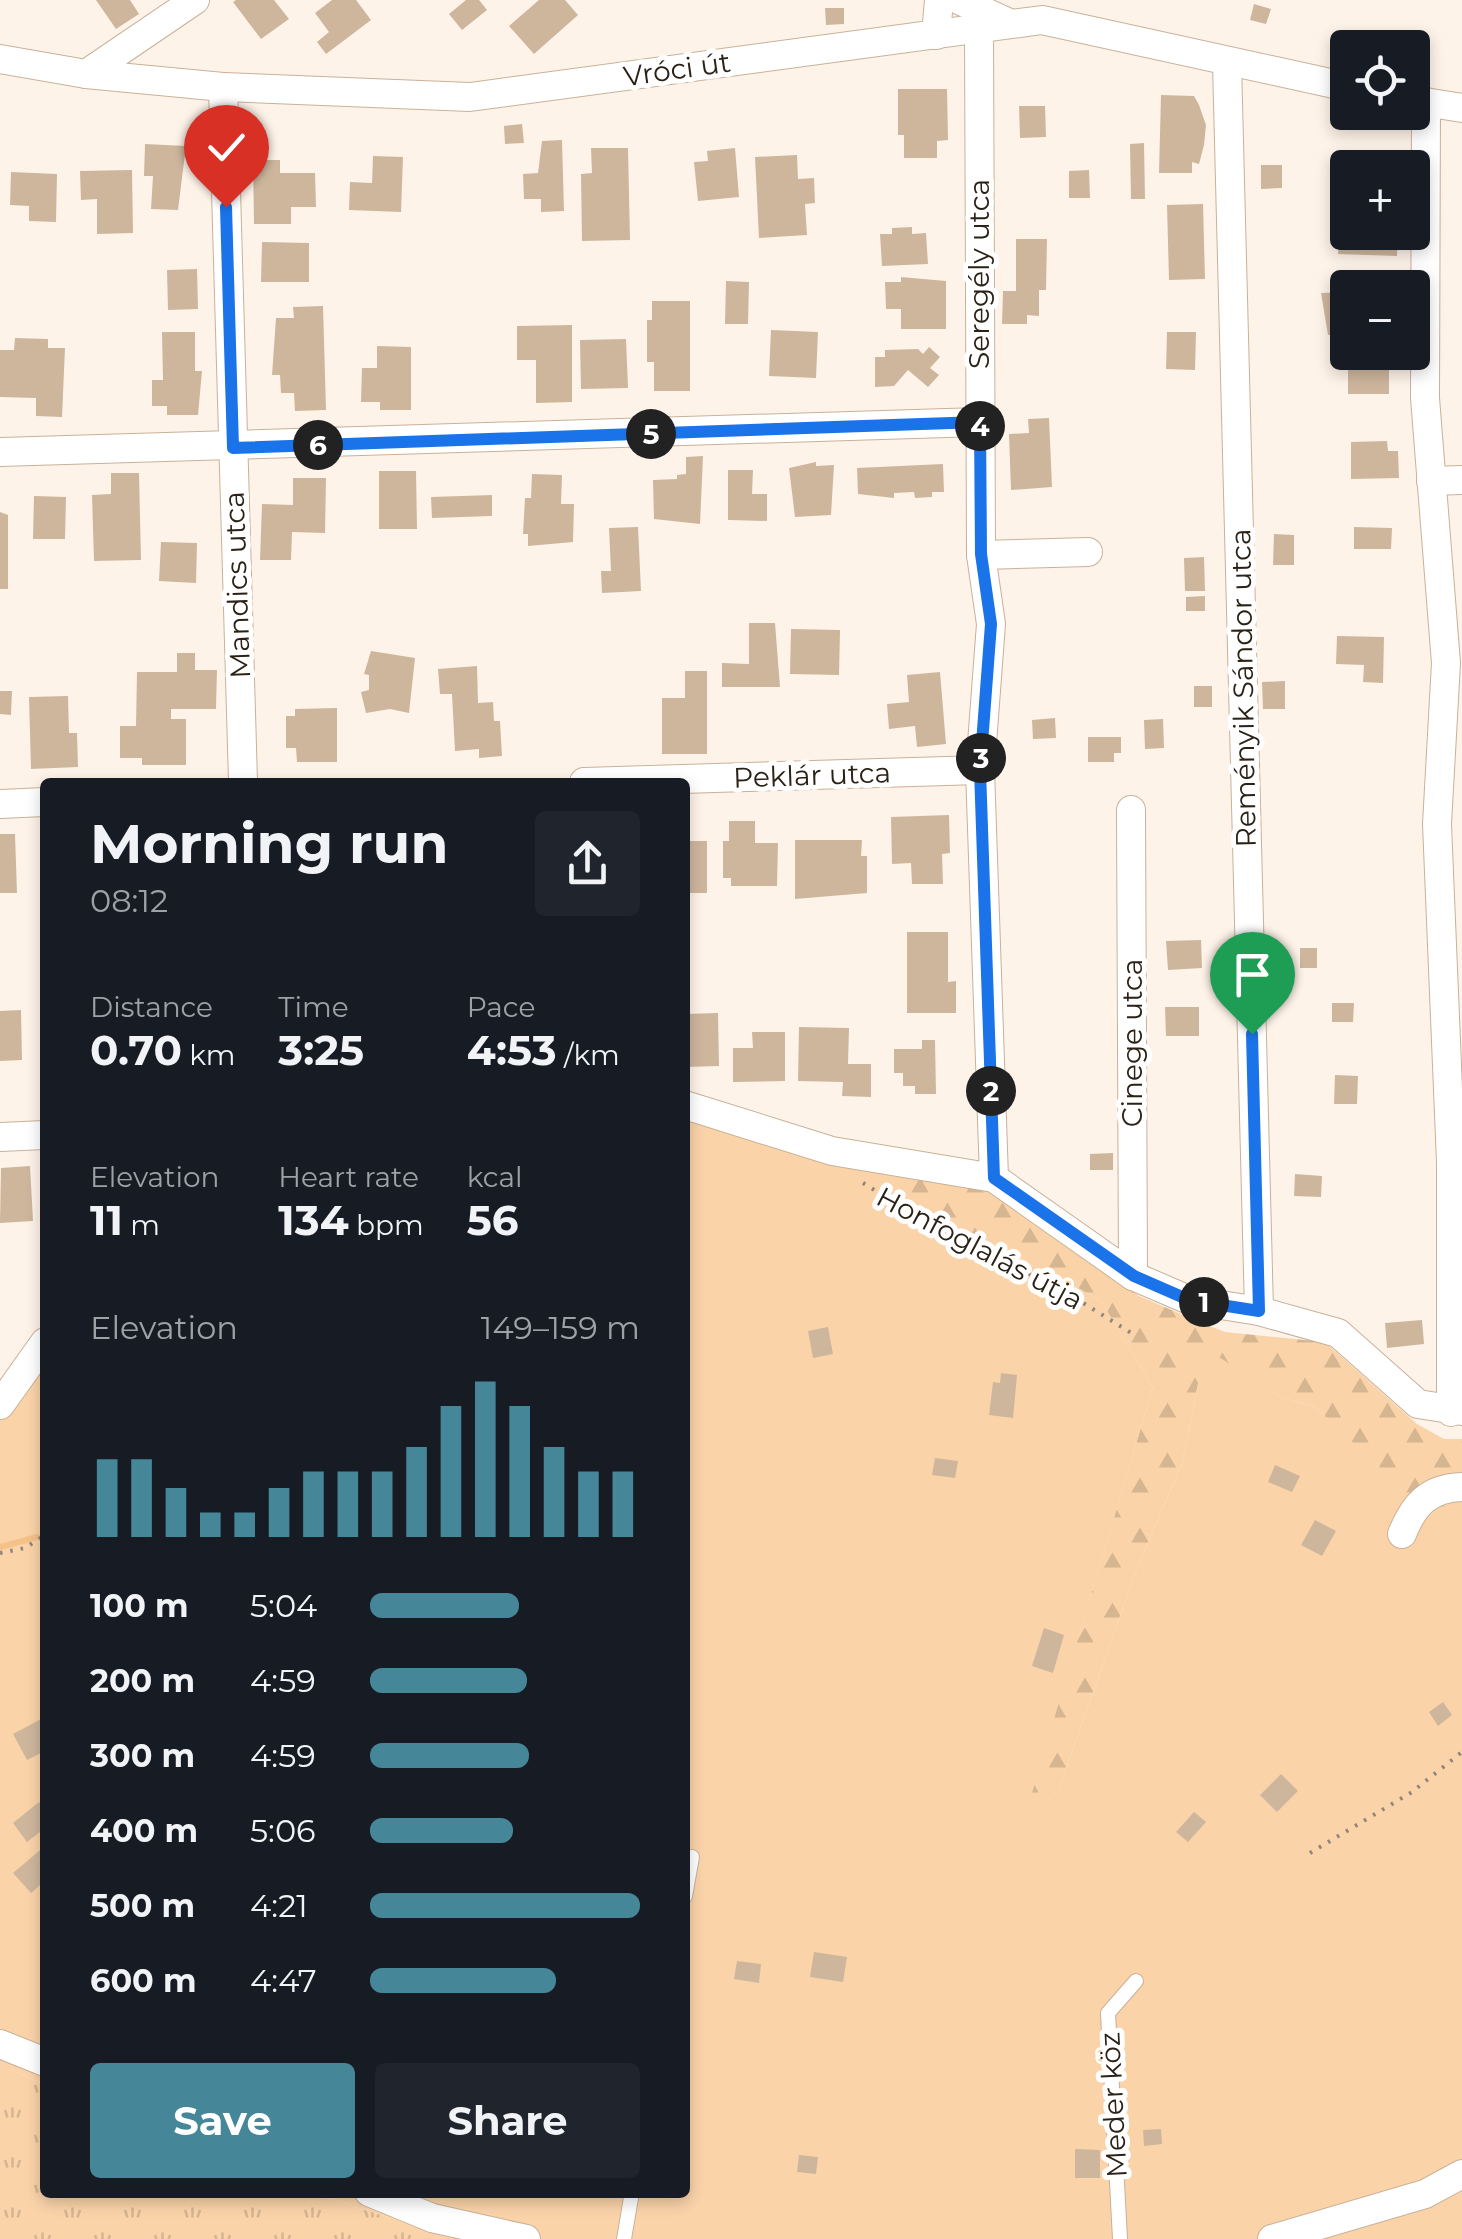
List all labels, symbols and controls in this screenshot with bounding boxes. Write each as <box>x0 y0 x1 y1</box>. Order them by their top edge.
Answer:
map controls <box>1330 30 1430 370</box>
button: locate <box>1330 30 1430 130</box>
street label: Vróci út <box>621 45 733 93</box>
pin <box>184 105 269 208</box>
icon: check <box>199 120 254 175</box>
button: + <box>1330 150 1430 250</box>
street label: Seregély utca <box>962 179 996 369</box>
button: − <box>1330 270 1430 370</box>
pin: 4 <box>955 401 1005 451</box>
pin: 5 <box>626 409 676 459</box>
text: 4 <box>970 409 990 443</box>
text: 5 <box>643 417 659 451</box>
pin: 6 <box>293 420 343 470</box>
text: 6 <box>309 428 327 462</box>
street label: Mandics utca <box>217 491 257 679</box>
street label: Reményik Sándor utca <box>1223 528 1263 848</box>
pin: 3 <box>956 733 1006 783</box>
text: 3 <box>973 741 989 775</box>
street label: Peklár utca <box>732 755 892 795</box>
text: Morning run <box>90 810 448 877</box>
button: share <box>535 811 640 916</box>
text: 08:12 <box>90 881 168 920</box>
pin <box>1210 932 1295 1035</box>
icon: arrive <box>1225 947 1280 1002</box>
street label: Cinege utca <box>1115 959 1149 1127</box>
text: Distance <box>90 990 213 1024</box>
text: Time <box>278 990 349 1024</box>
text: Pace <box>467 990 535 1024</box>
text: 0.70 <box>90 1024 182 1076</box>
text: 3:25 <box>278 1024 364 1076</box>
text: 4:53 <box>467 1024 557 1076</box>
text: km <box>182 1038 236 1072</box>
text: /km <box>557 1038 620 1072</box>
pin: 2 <box>966 1066 1016 1116</box>
text: 2 <box>983 1074 999 1108</box>
text: Elevation <box>90 1160 219 1194</box>
text: Heart rate <box>278 1160 419 1194</box>
text: kcal <box>467 1160 523 1194</box>
street label: Honfoglalás útja <box>871 1179 1089 1317</box>
text: 11 <box>90 1194 123 1246</box>
text: 134 <box>278 1194 349 1246</box>
text: 56 <box>467 1194 518 1246</box>
text: m <box>123 1208 160 1242</box>
text: bpm <box>349 1208 424 1242</box>
pin: 1 <box>1179 1277 1229 1327</box>
text: 1 <box>1199 1285 1209 1319</box>
text: Elevation <box>90 1308 238 1347</box>
text: 149–159 m <box>481 1308 640 1347</box>
text: 100 m <box>90 1586 189 1625</box>
text: 5:04 <box>250 1586 317 1625</box>
text: 200 m <box>90 1661 195 1700</box>
text: 4:59 <box>250 1661 316 1700</box>
text: 300 m <box>90 1736 195 1775</box>
text: 4:59 <box>250 1736 316 1775</box>
text: 400 m <box>90 1811 198 1850</box>
text: 5:06 <box>250 1811 316 1850</box>
text: 500 m <box>90 1886 195 1925</box>
text: 4:21 <box>250 1886 308 1925</box>
text: 600 m <box>90 1961 196 2000</box>
text: 4:47 <box>250 1961 317 2000</box>
street label: Meder köz <box>1092 2031 1134 2179</box>
button: Save <box>90 2063 355 2178</box>
button: Share <box>375 2063 640 2178</box>

